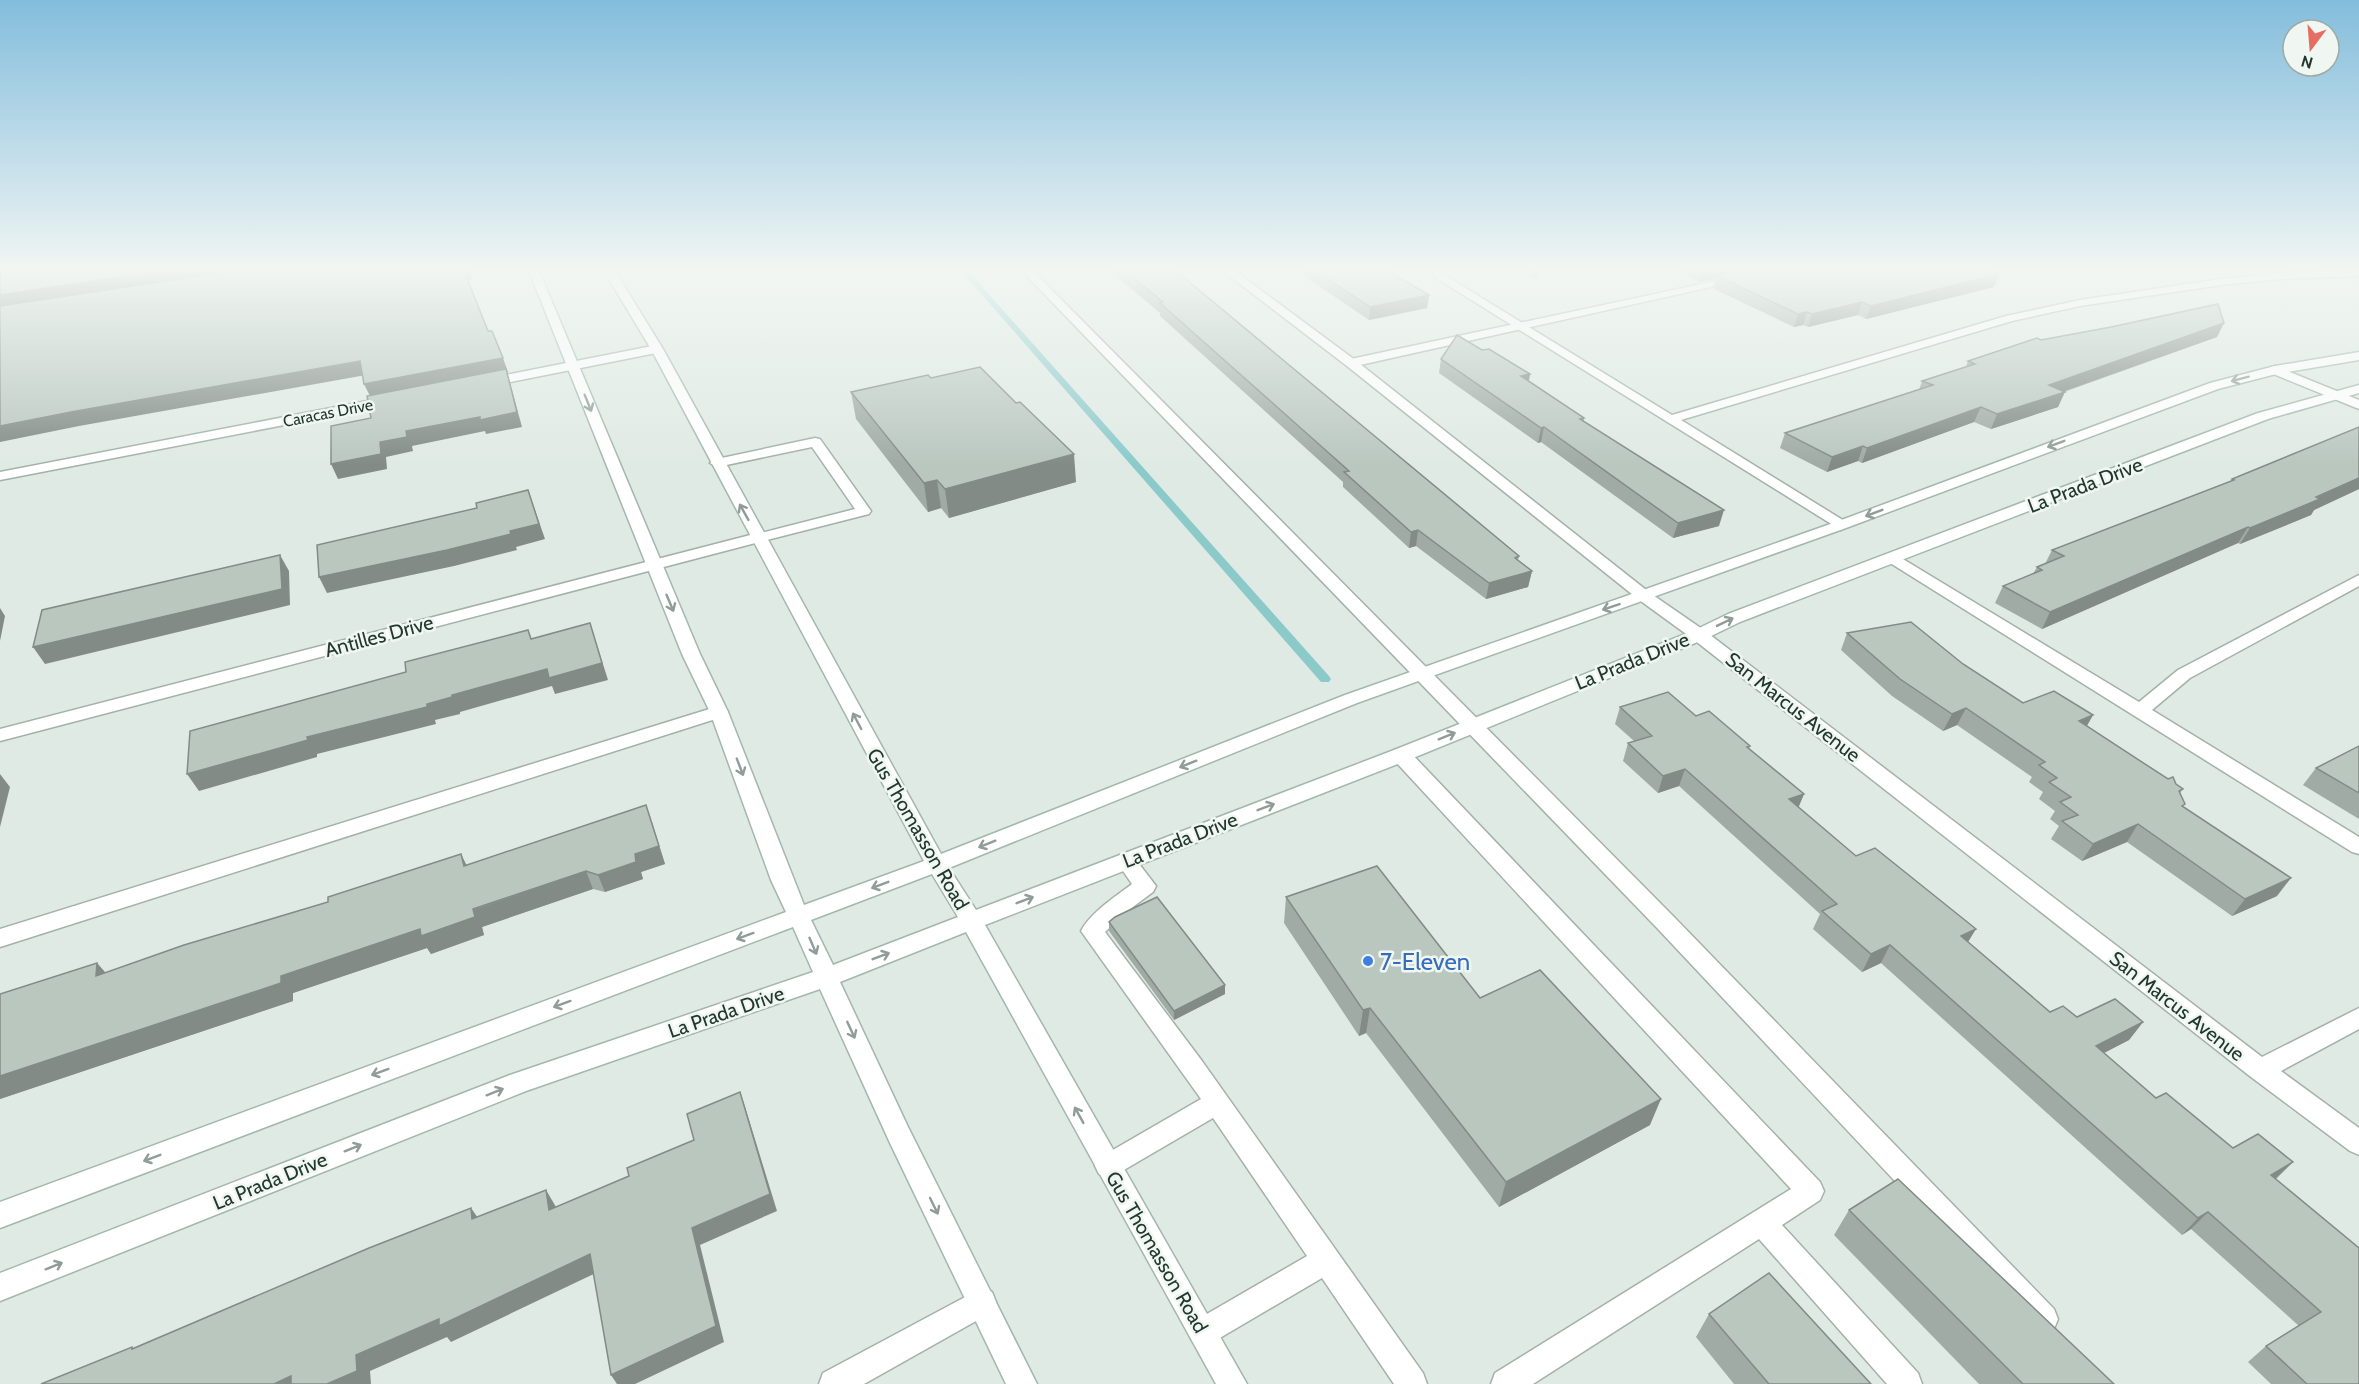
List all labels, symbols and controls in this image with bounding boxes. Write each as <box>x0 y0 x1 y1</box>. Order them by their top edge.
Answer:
north arrow <box>2281 18 2341 78</box>
text: N <box>2299 51 2315 73</box>
one-way arrow <box>2231 374 2250 386</box>
one-way arrow <box>583 393 594 412</box>
street label: Caracas Drive <box>281 395 375 431</box>
one-way arrow <box>2047 439 2066 450</box>
street label: La Prada Drive <box>2024 452 2146 518</box>
one-way arrow <box>738 504 749 522</box>
one-way arrow <box>1865 508 1883 519</box>
one-way arrow <box>665 593 676 612</box>
one-way arrow <box>1602 603 1621 614</box>
street label: Antilles Drive <box>322 610 436 662</box>
one-way arrow <box>1715 616 1733 628</box>
street label: La Prada Drive <box>1571 627 1693 695</box>
street label: San Marcus Avenue <box>1721 647 1865 767</box>
one-way arrow <box>851 713 863 730</box>
one-way arrow <box>1438 730 1456 741</box>
street label: Gus Thomasson Road <box>862 744 974 914</box>
one-way arrow <box>735 757 746 775</box>
one-way arrow <box>1179 759 1197 770</box>
one-way arrow <box>1256 801 1275 812</box>
street label: La Prada Drive <box>1119 807 1241 873</box>
one-way arrow <box>978 839 997 850</box>
one-way arrow <box>871 881 890 892</box>
one-way arrow <box>1015 894 1034 905</box>
one-way arrow <box>736 931 755 942</box>
one-way arrow <box>808 937 819 955</box>
street label: San Marcus Avenue <box>2105 946 2249 1066</box>
place label: 7-Eleven <box>1380 947 1470 976</box>
one-way arrow <box>871 950 890 961</box>
marker: 7-Eleven <box>1361 954 1375 968</box>
street label: La Prada Drive <box>665 981 787 1043</box>
one-way arrow <box>554 999 572 1010</box>
one-way arrow <box>846 1021 857 1039</box>
one-way arrow <box>371 1068 390 1079</box>
one-way arrow <box>485 1086 504 1097</box>
one-way arrow <box>1073 1107 1085 1124</box>
one-way arrow <box>343 1142 362 1153</box>
street label: La Prada Drive <box>209 1147 331 1215</box>
one-way arrow <box>143 1153 162 1164</box>
street label: Gus Thomasson Road <box>1101 1167 1213 1337</box>
one-way arrow <box>929 1197 941 1215</box>
one-way arrow <box>45 1260 63 1271</box>

